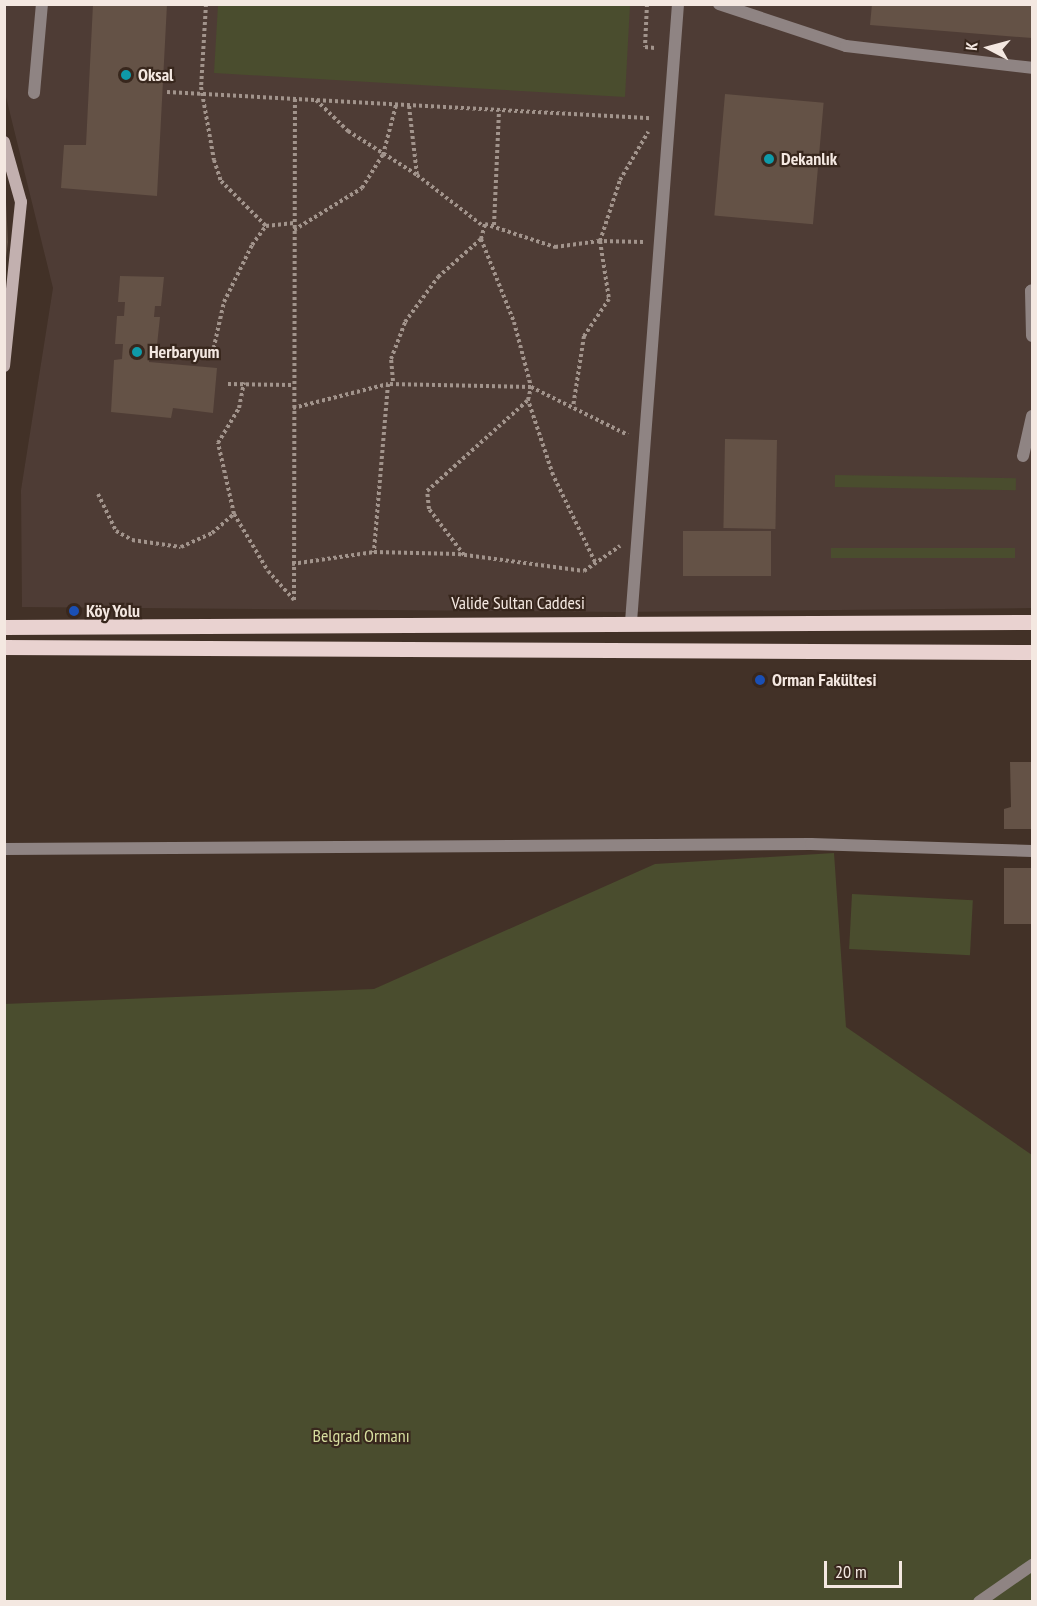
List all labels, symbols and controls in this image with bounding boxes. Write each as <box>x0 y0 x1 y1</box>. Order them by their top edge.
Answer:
north arrow <box>959 18 1019 78</box>
text: K <box>961 41 981 51</box>
place label: Oksal <box>138 64 173 86</box>
marker: Oksal <box>119 68 133 82</box>
place label: Dekanlık <box>781 148 837 170</box>
marker: Dekanlık <box>762 152 776 166</box>
place label: Herbaryum <box>149 341 219 363</box>
marker: Herbaryum <box>130 345 144 359</box>
street label: Valide Sultan Caddesi <box>451 592 585 614</box>
place label: Köy Yolu <box>86 600 141 622</box>
marker: Köy Yolu <box>67 604 81 618</box>
place label: Orman Fakültesi <box>772 669 876 691</box>
marker: Orman Fakültesi <box>753 673 767 687</box>
park label: Belgrad Ormanı <box>312 1425 410 1447</box>
scale bar <box>827 1549 905 1587</box>
text: 20 m <box>835 1560 867 1583</box>

